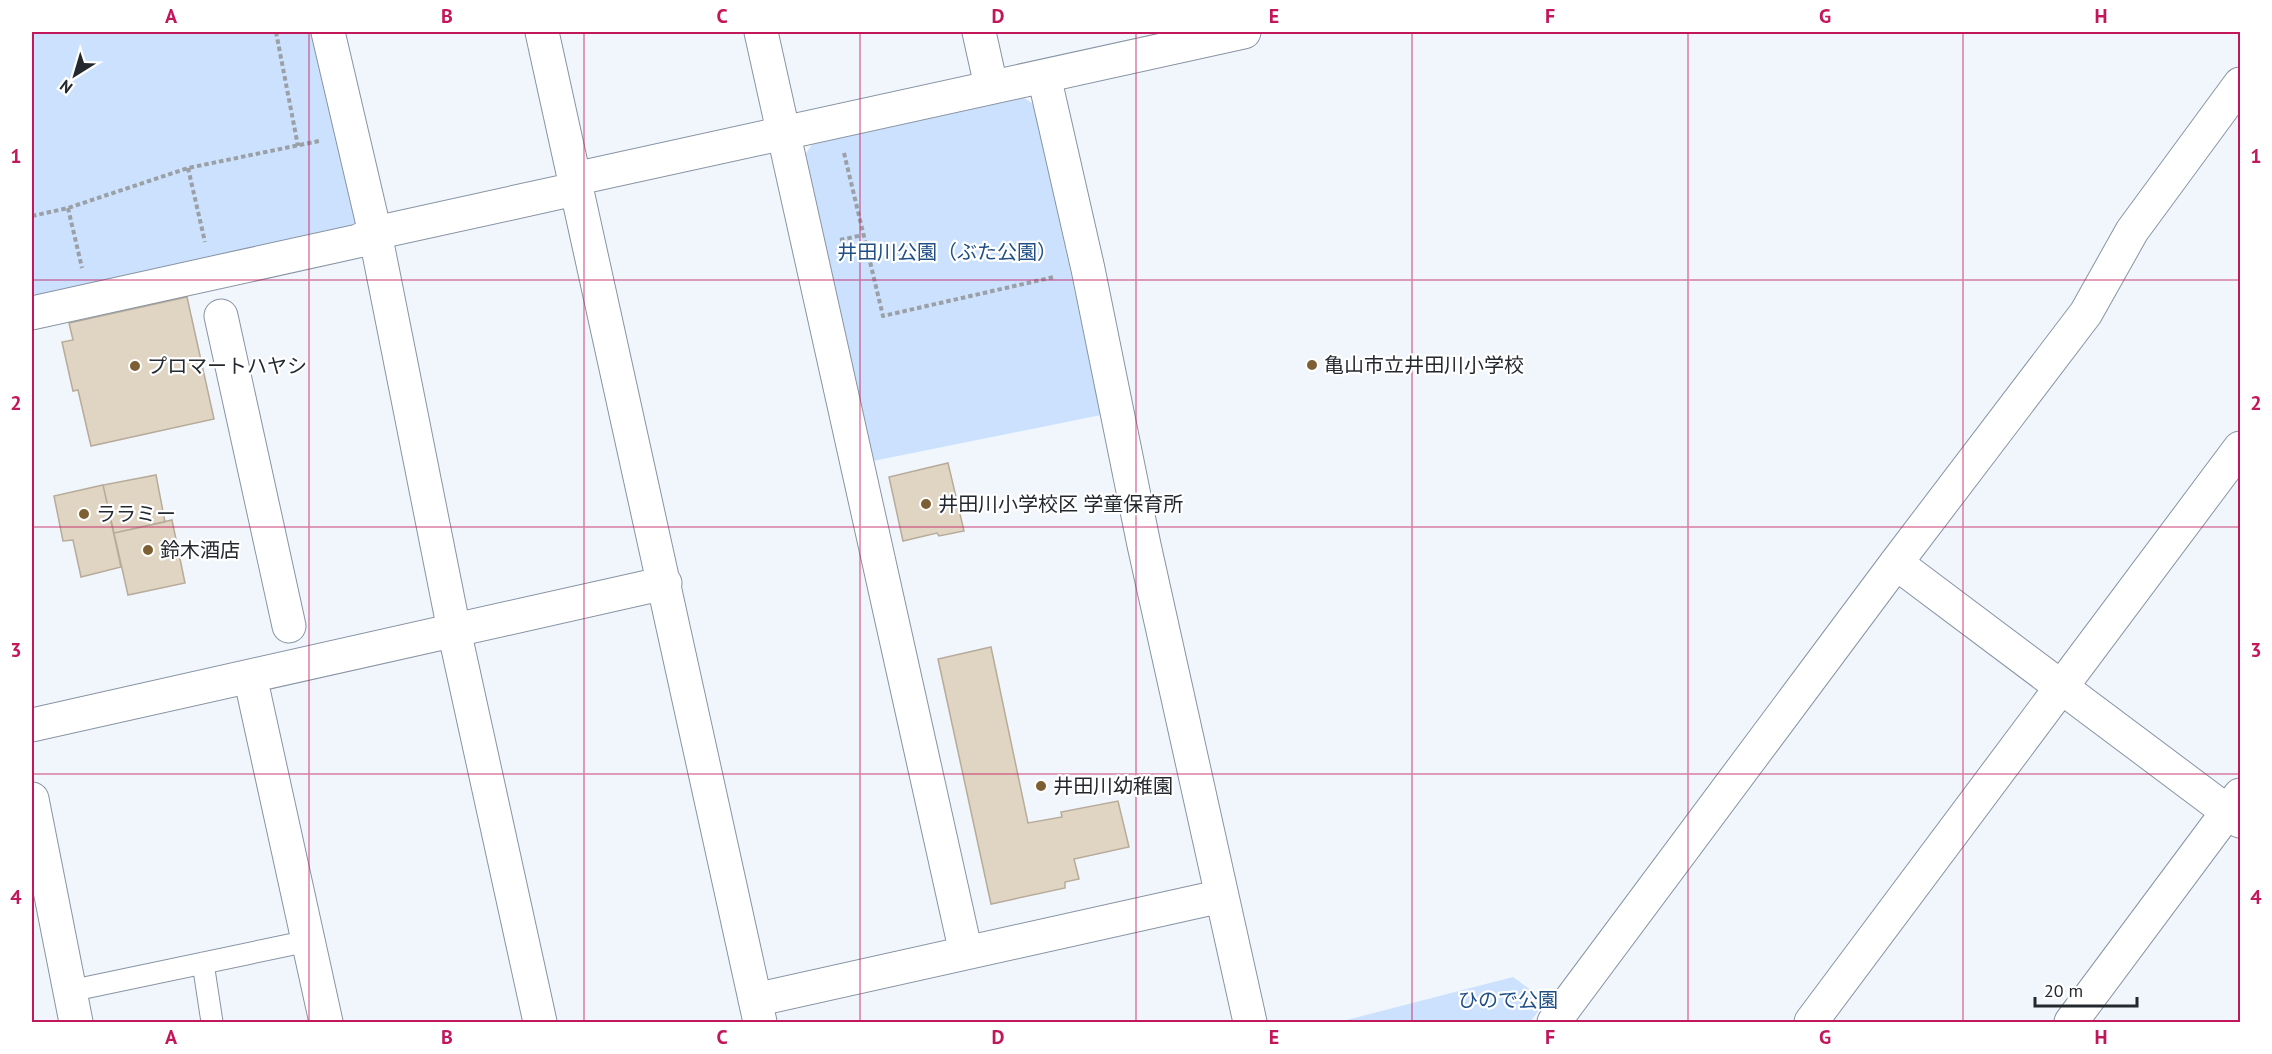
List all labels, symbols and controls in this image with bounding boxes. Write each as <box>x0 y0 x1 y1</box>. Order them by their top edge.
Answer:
text: A <box>165 3 178 29</box>
text: B <box>441 3 453 29</box>
text: C <box>716 3 728 29</box>
text: D <box>992 3 1005 29</box>
text: E <box>1269 3 1279 29</box>
text: F <box>1545 3 1555 29</box>
text: G <box>1819 3 1831 29</box>
text: H <box>2094 3 2108 29</box>
north arrow <box>45 45 105 105</box>
text: N <box>56 76 76 98</box>
text: 1 <box>10 143 22 169</box>
text: 1 <box>2250 143 2262 169</box>
park label: 井田川公園（ぶた公園） <box>837 239 1057 265</box>
place label: 亀山市立井田川小学校 <box>1324 352 1524 378</box>
place label: プロマートハヤシ <box>147 353 307 379</box>
marker: 亀山市立井田川小学校 <box>1305 358 1319 372</box>
marker: プロマートハヤシ <box>128 359 142 373</box>
text: 2 <box>10 390 22 416</box>
text: 2 <box>2250 390 2262 416</box>
place label: 井田川小学校区 学童保育所 <box>938 491 1183 517</box>
marker: 井田川小学校区 学童保育所 <box>919 497 933 511</box>
place label: ララミー <box>96 501 176 527</box>
marker: ララミー <box>77 507 91 521</box>
place label: 鈴木酒店 <box>160 537 240 563</box>
marker: 鈴木酒店 <box>141 543 155 557</box>
text: 3 <box>10 637 22 663</box>
text: 3 <box>2250 637 2262 663</box>
place label: 井田川幼稚園 <box>1053 773 1173 799</box>
marker: 井田川幼稚園 <box>1034 779 1048 793</box>
text: 4 <box>10 884 22 910</box>
text: 4 <box>2250 884 2262 910</box>
scale bar <box>2035 970 2137 1008</box>
text: 20 m <box>2044 979 2083 1002</box>
park label: ひので公園 <box>1458 987 1558 1013</box>
text: A <box>165 1024 178 1050</box>
text: B <box>441 1024 453 1050</box>
text: C <box>716 1024 728 1050</box>
text: D <box>992 1024 1005 1050</box>
text: E <box>1269 1024 1279 1050</box>
text: F <box>1545 1024 1555 1050</box>
text: G <box>1819 1024 1831 1050</box>
text: H <box>2094 1024 2108 1050</box>

